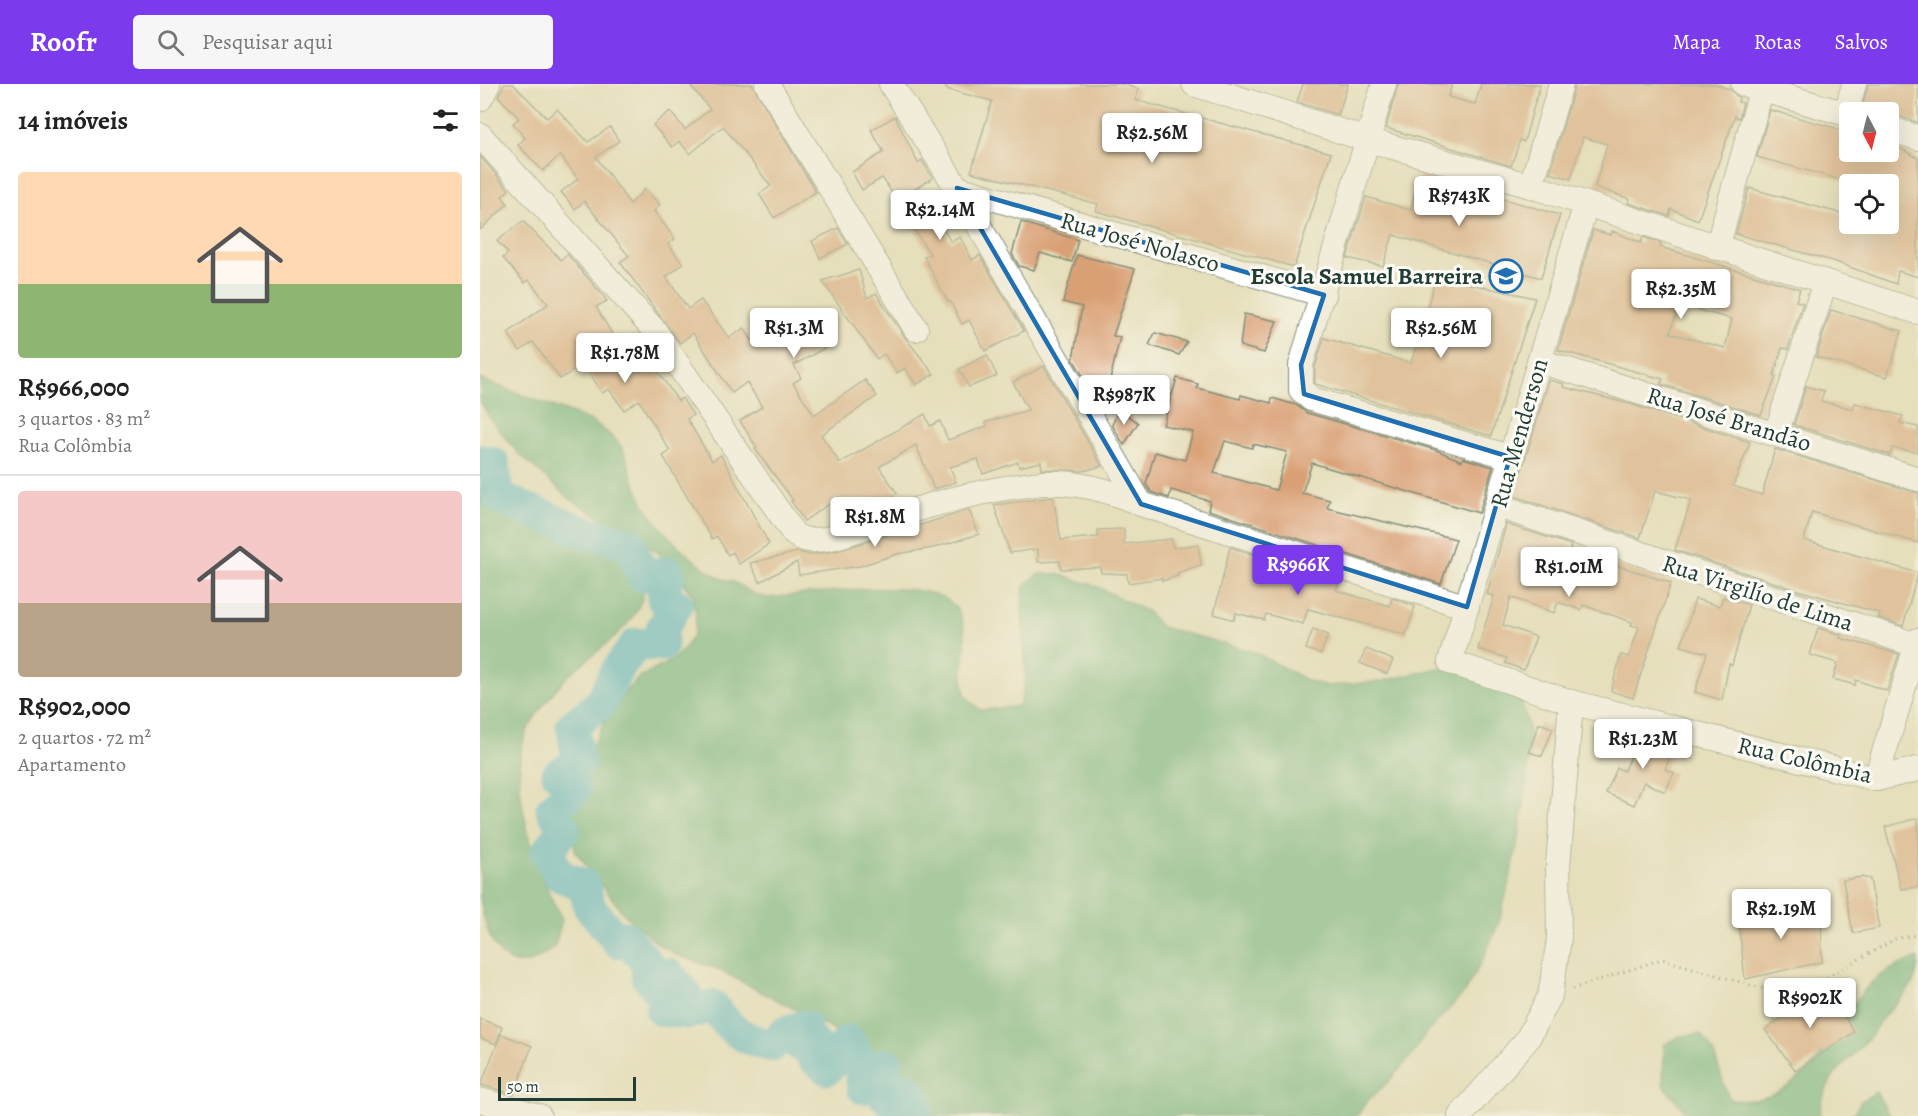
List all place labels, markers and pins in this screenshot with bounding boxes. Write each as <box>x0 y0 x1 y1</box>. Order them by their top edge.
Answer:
pin: R$2.56M <box>1097 113 1207 164</box>
pin: R$743K <box>1410 176 1508 227</box>
pin: R$2.14M <box>885 190 995 241</box>
school or university icon: Escola Samuel Barreira <box>1488 258 1524 294</box>
place label: Escola Samuel Barreira <box>1250 260 1483 292</box>
pin: R$2.35M <box>1626 269 1736 320</box>
pin: R$1.3M <box>745 308 843 359</box>
pin: R$2.56M <box>1386 308 1496 359</box>
pin: R$1.78M <box>570 333 680 384</box>
pin: R$987K <box>1075 375 1173 426</box>
pin: R$1.8M <box>826 497 924 548</box>
pin: R$966K <box>1249 545 1347 596</box>
pin: R$1.01M <box>1514 547 1624 598</box>
pin: R$1.23M <box>1588 719 1698 770</box>
pin: R$2.19M <box>1726 889 1836 940</box>
pin: R$902K <box>1761 978 1859 1029</box>

